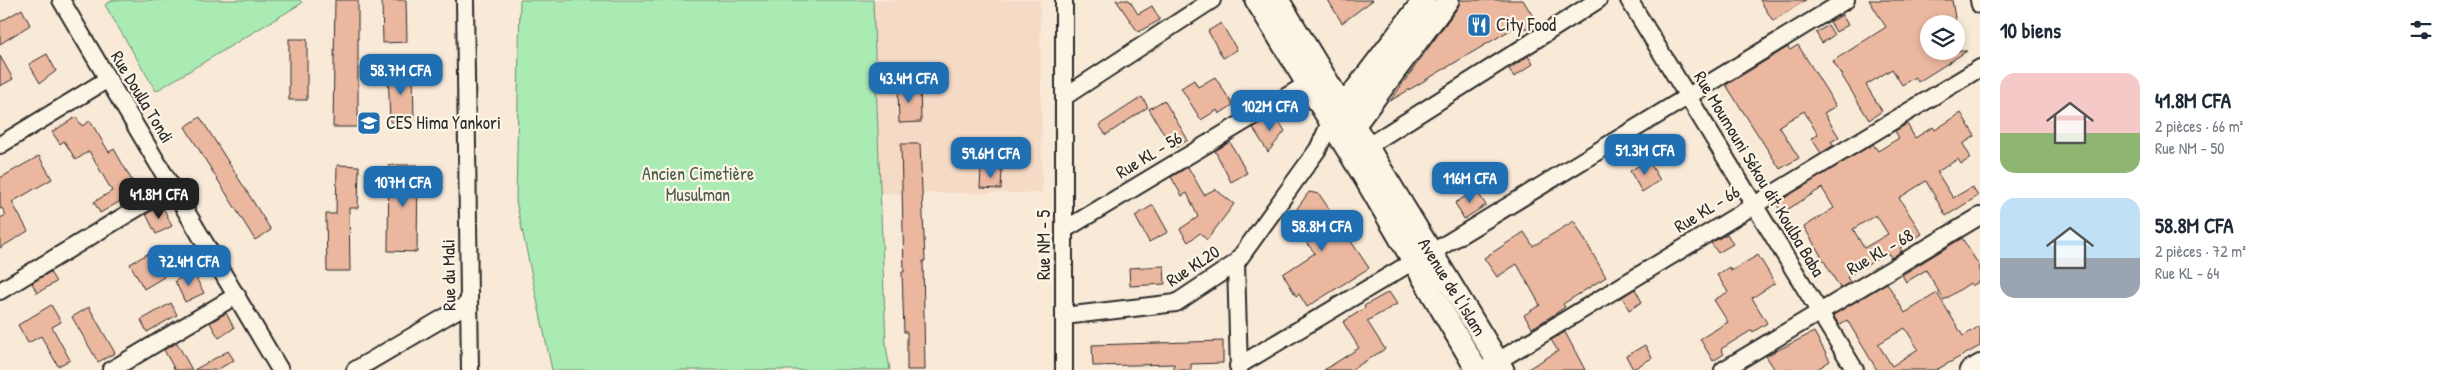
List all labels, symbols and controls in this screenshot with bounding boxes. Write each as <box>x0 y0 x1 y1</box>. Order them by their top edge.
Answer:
restaurant icon: City Food <box>1466 12 1492 38</box>
place label: City Food <box>1496 12 1556 37</box>
map controls <box>1920 15 1965 60</box>
button: layers <box>1920 15 1965 60</box>
text: 10 biens <box>2000 16 2061 45</box>
icon: filters <box>2407 16 2435 44</box>
street label: Rue Doulla Tondi <box>105 46 180 148</box>
pin: 58.7M CFA <box>344 54 458 96</box>
text: 58.7M CFA <box>371 59 431 81</box>
pin: 43.4M CFA <box>852 62 966 104</box>
street label: Rue Moumouni Sékou dit Koulba Baba <box>1688 66 1831 281</box>
text: 43.4M CFA <box>880 67 938 89</box>
text: 41.8M CFA <box>2155 86 2231 115</box>
pin: 102M CFA <box>1218 90 1322 132</box>
icon: home <box>2040 93 2100 153</box>
text: 102M CFA <box>1242 95 1298 117</box>
school or university icon: CES Hima Yankori <box>356 110 382 136</box>
place label: CES Hima Yankori <box>386 110 501 135</box>
text: 2 pièces · 66 m² <box>2155 115 2243 137</box>
street label: Rue KL - 56 <box>1111 125 1187 184</box>
pin: 51.3M CFA <box>1588 134 1702 176</box>
pin: 59.6M CFA <box>934 136 1048 179</box>
text: Rue NM - 50 <box>2155 137 2225 159</box>
text: 51.3M CFA <box>1616 139 1674 161</box>
text: 59.6M CFA <box>962 142 1020 164</box>
park label: Ancien Cimetière Musulman <box>642 161 754 207</box>
pin: 116M CFA <box>1418 162 1522 204</box>
pin: 107M CFA <box>351 166 455 208</box>
text: 116M CFA <box>1443 167 1497 189</box>
text: 107M CFA <box>375 171 431 193</box>
pin: 41.8M CFA <box>102 178 216 220</box>
street label: Rue KL - 66 <box>1669 179 1744 238</box>
text: 41.8M CFA <box>130 183 188 205</box>
street label: Rue NM - 5 <box>1031 210 1056 280</box>
pin: 58.8M CFA <box>1265 210 1379 252</box>
text: 58.8M CFA <box>2155 211 2234 240</box>
text: 58.8M CFA <box>1292 215 1352 237</box>
icon: home <box>2040 218 2100 278</box>
street label: Rue KL - 68 <box>1842 222 1918 281</box>
street label: Avenue de l'Islam <box>1412 233 1492 340</box>
street label: Rue du Mali <box>435 239 462 311</box>
street label: Rue KL20 <box>1161 239 1224 292</box>
text: 2 pièces · 72 m² <box>2155 240 2246 262</box>
pin: 72.4M CFA <box>132 244 246 287</box>
text: 72.4M CFA <box>159 250 219 272</box>
text: Rue KL - 64 <box>2155 262 2219 284</box>

